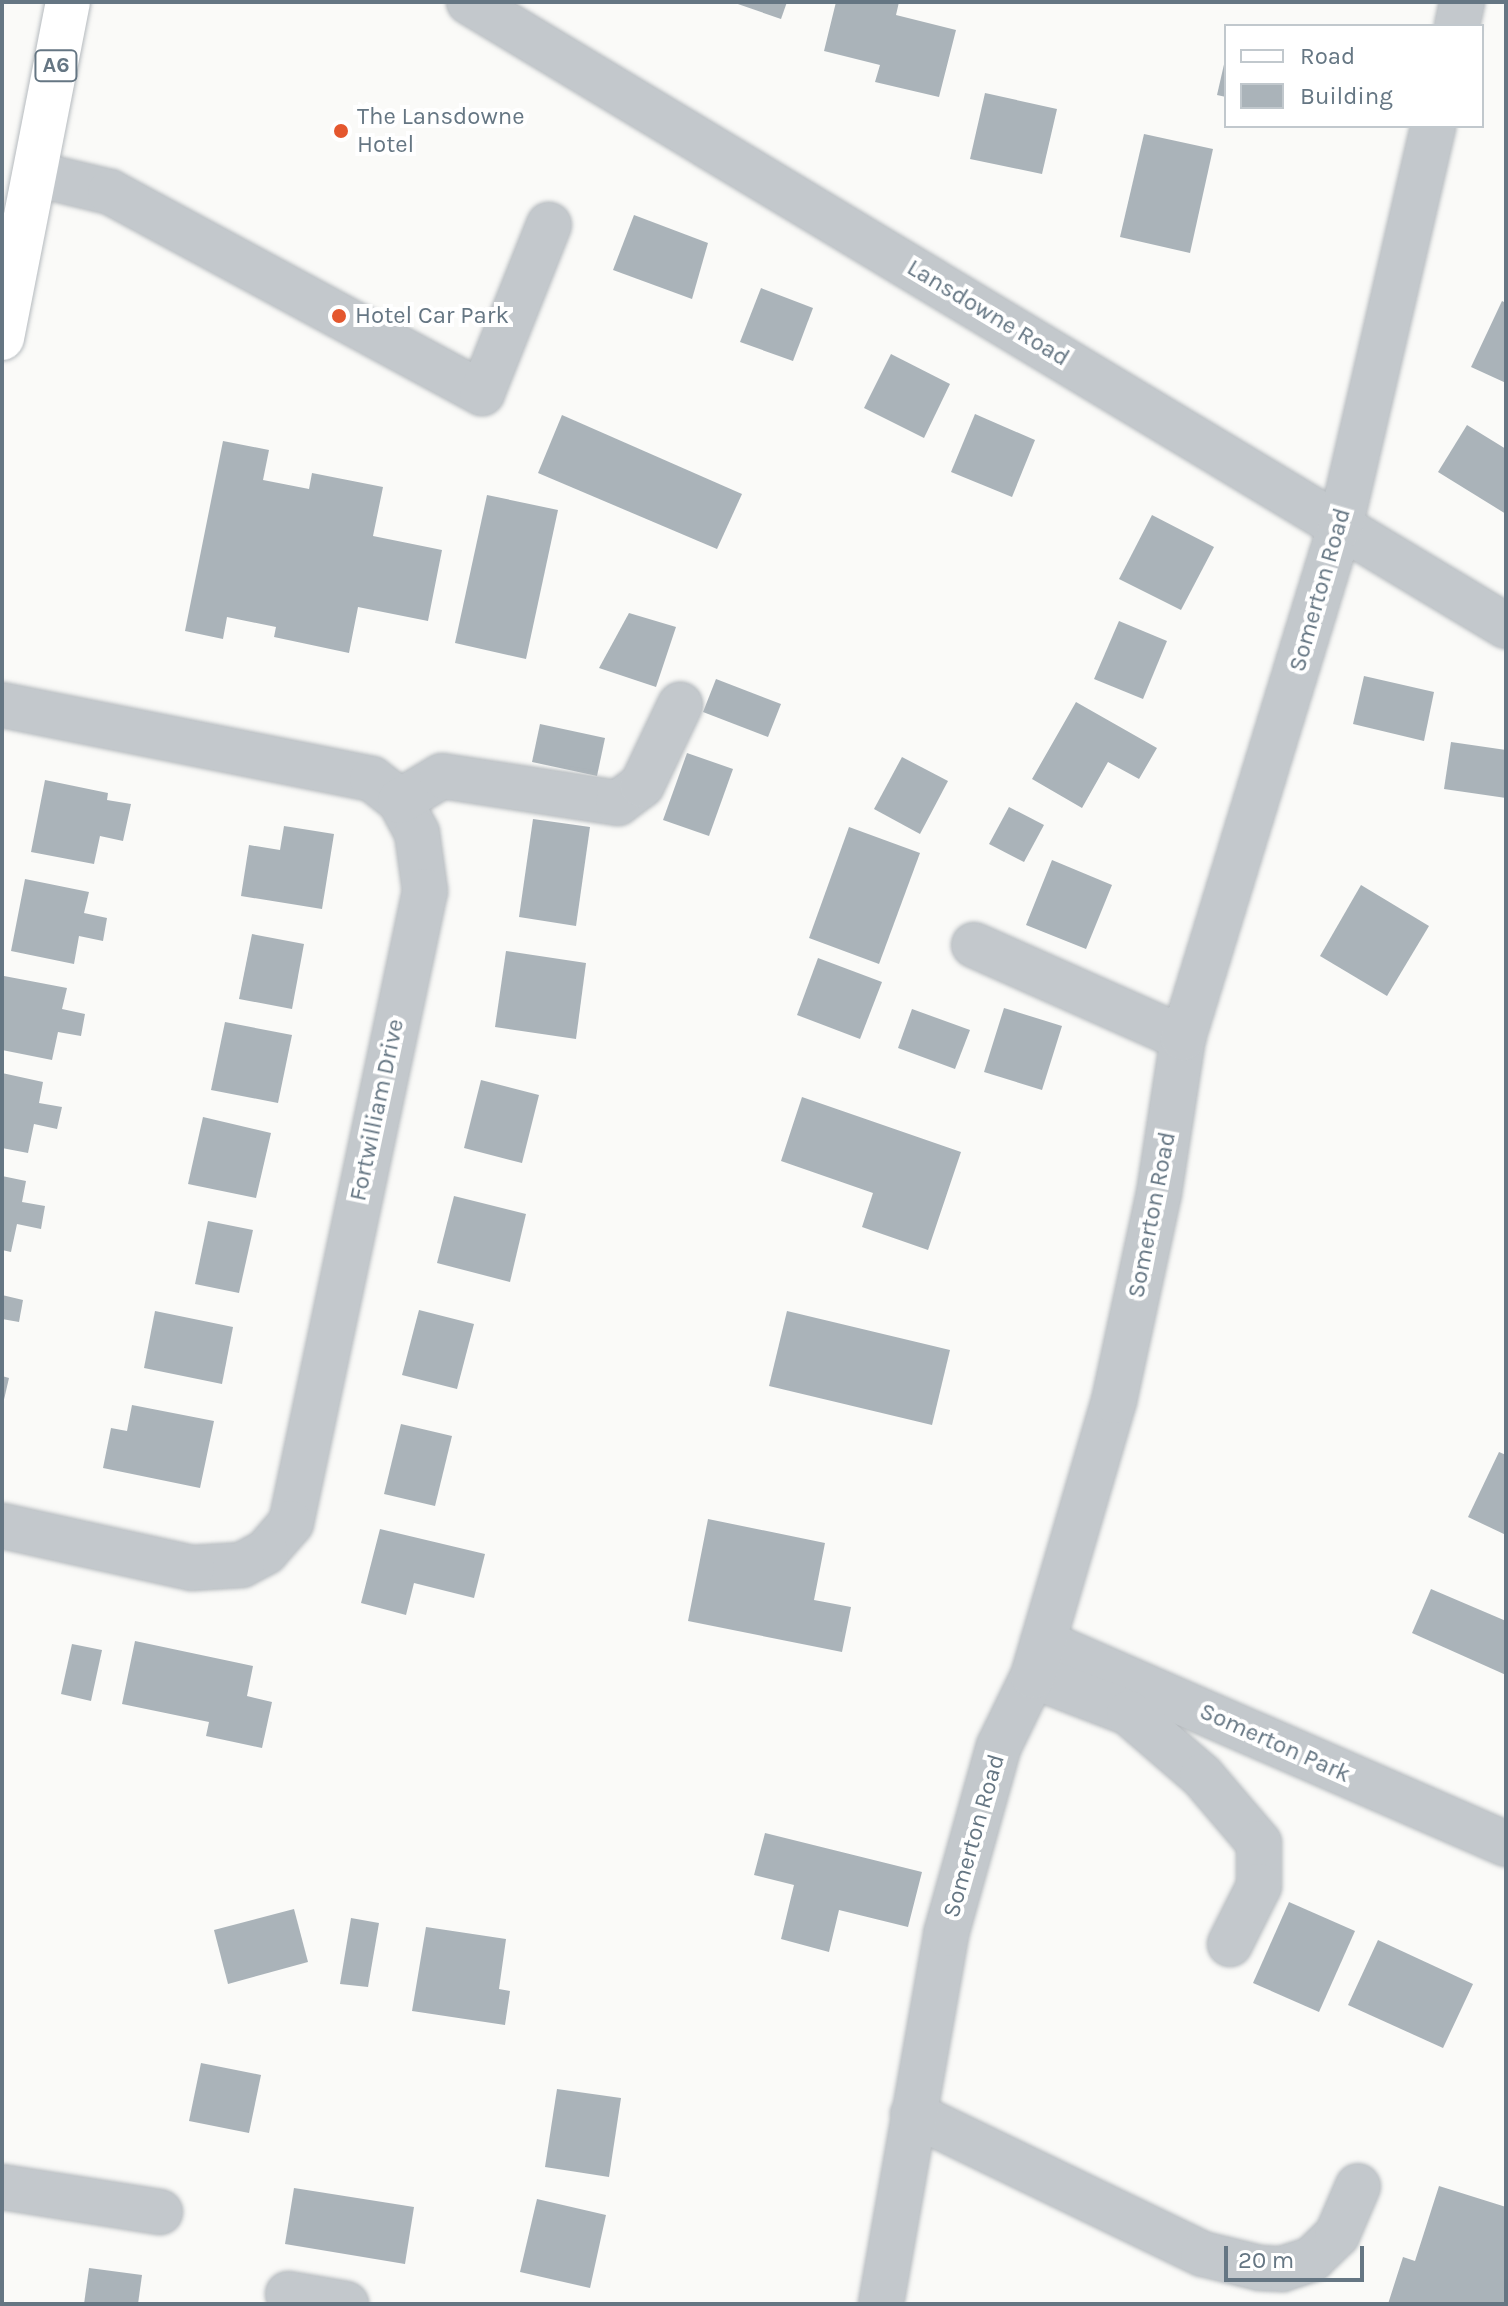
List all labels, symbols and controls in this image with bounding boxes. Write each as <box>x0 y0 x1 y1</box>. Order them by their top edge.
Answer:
legend <box>1224 24 1484 128</box>
text: Road <box>1300 42 1355 70</box>
road number: A6 <box>34 48 78 84</box>
text: Building <box>1300 82 1393 110</box>
place label: The Lansdowne Hotel <box>357 103 525 159</box>
marker: The Lansdowne Hotel <box>332 122 350 140</box>
street label: Lansdowne Road <box>902 253 1074 373</box>
place label: Hotel Car Park <box>355 302 509 330</box>
marker: Hotel Car Park <box>330 307 348 325</box>
street label: Somerton Road <box>1283 505 1357 675</box>
street label: Fortwilliam Drive <box>344 1016 410 1204</box>
street label: Somerton Road <box>1122 1129 1182 1301</box>
street label: Somerton Park <box>1195 1697 1355 1789</box>
street label: Somerton Road <box>937 1751 1011 1921</box>
scale bar <box>1228 2230 1368 2280</box>
text: 20 m <box>1238 2246 1294 2274</box>

